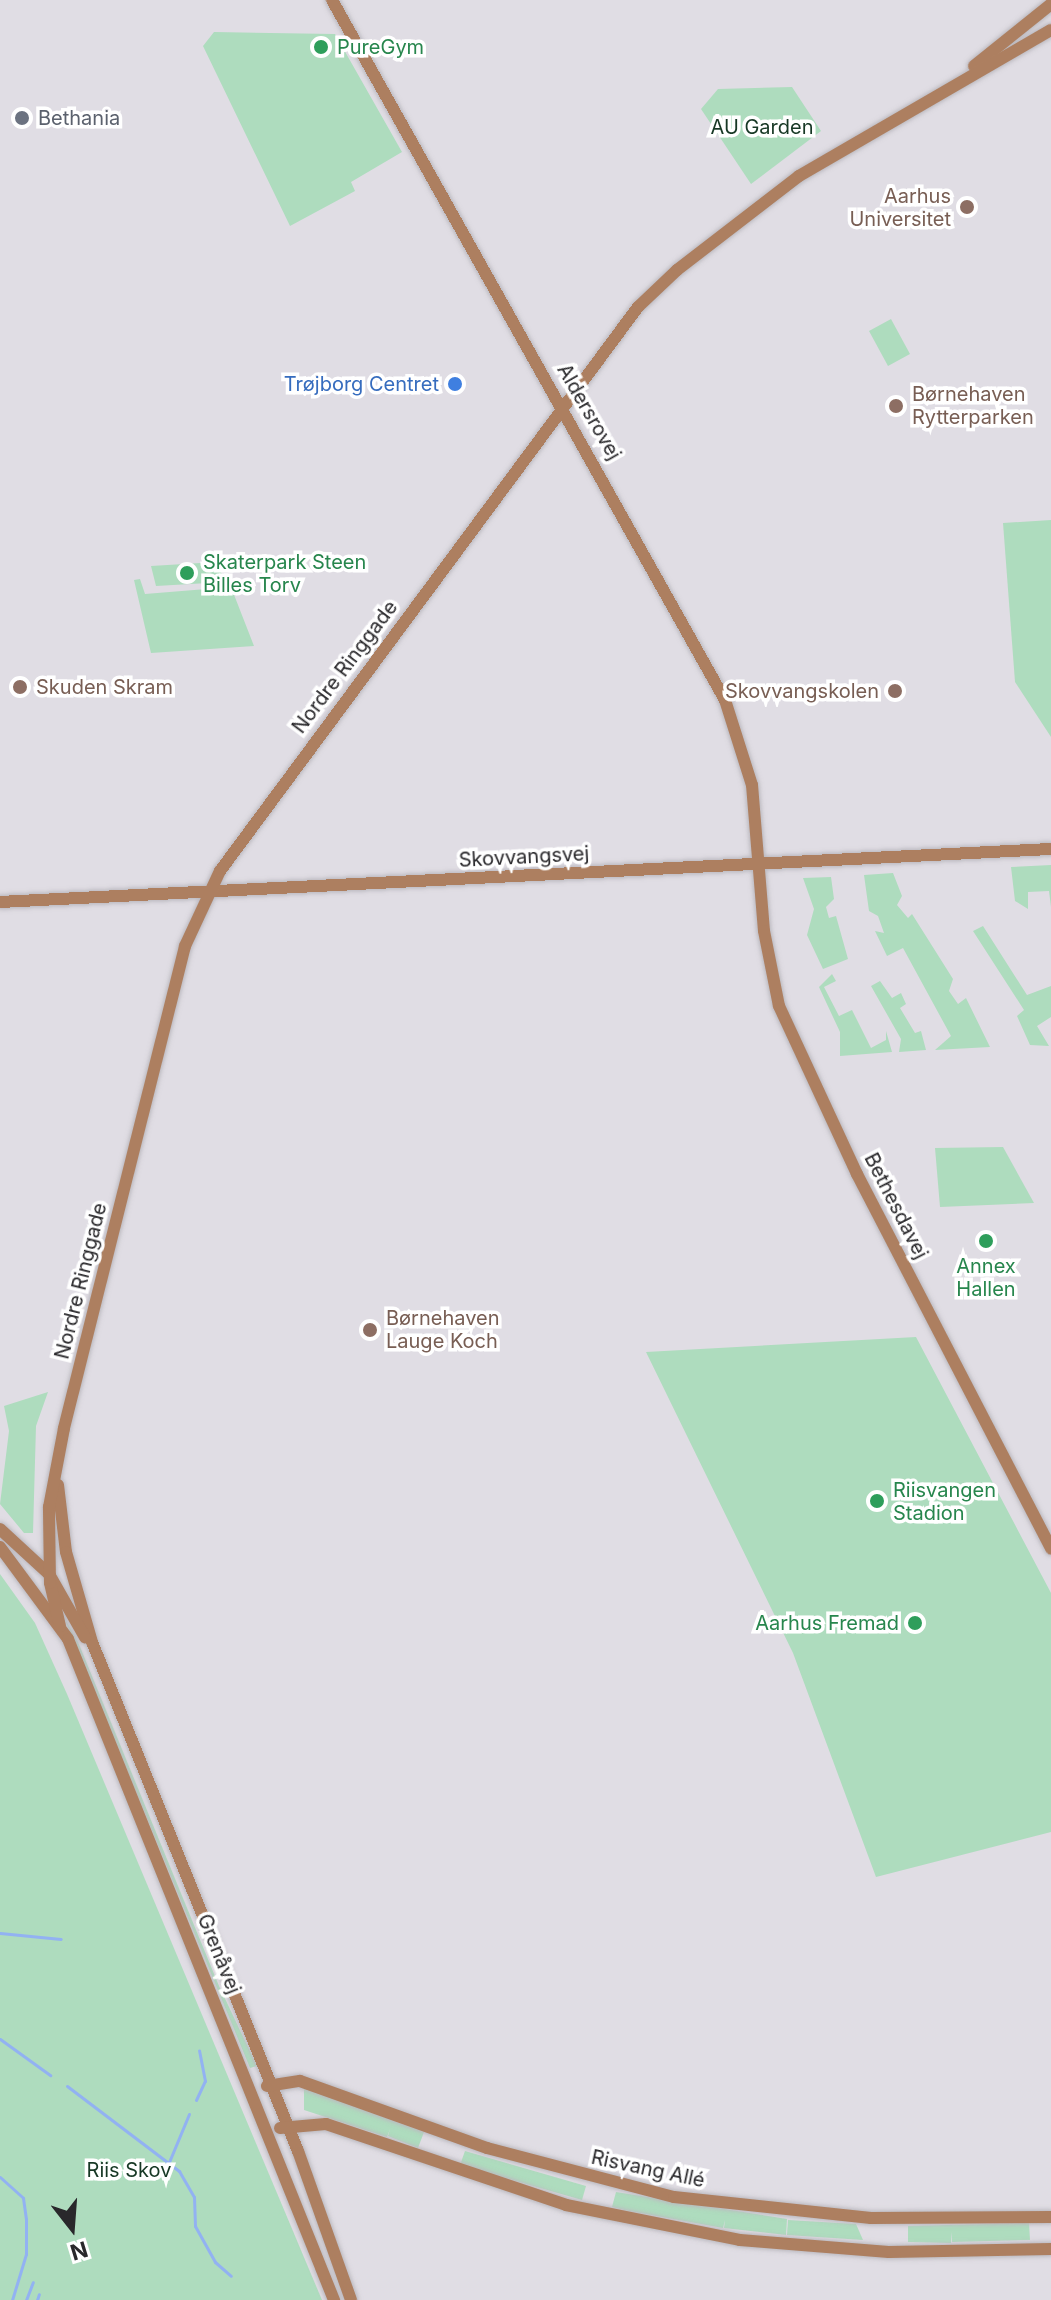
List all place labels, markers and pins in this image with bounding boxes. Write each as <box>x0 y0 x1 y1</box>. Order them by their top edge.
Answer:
place label: PureGym <box>337 35 424 59</box>
marker: PureGym <box>312 38 330 56</box>
place label: Bethania <box>38 106 120 130</box>
marker: Bethania <box>13 109 31 127</box>
place label: Aarhus Universitet <box>849 184 951 231</box>
marker: Aarhus Universitet <box>958 198 976 216</box>
place label: Trøjborg Centret <box>284 372 439 396</box>
marker: Trøjborg Centret <box>446 375 464 393</box>
place label: Børnehaven Rytterparken <box>912 382 1034 429</box>
marker: Børnehaven Rytterparken <box>887 397 905 415</box>
place label: Skaterpark Steen Billes Torv <box>203 550 366 597</box>
marker: Skaterpark Steen Billes Torv <box>178 564 196 582</box>
place label: Skuden Skram <box>36 675 173 699</box>
marker: Skuden Skram <box>11 678 29 696</box>
place label: Skovvangskolen <box>725 679 879 703</box>
marker: Skovvangskolen <box>886 682 904 700</box>
marker: Annex Hallen <box>977 1232 995 1250</box>
place label: Annex Hallen <box>956 1254 1016 1301</box>
place label: Børnehaven Lauge Koch <box>386 1306 499 1353</box>
marker: Børnehaven Lauge Koch <box>361 1321 379 1339</box>
place label: Riisvangen Stadion <box>893 1478 996 1525</box>
marker: Riisvangen Stadion <box>868 1492 886 1510</box>
place label: Aarhus Fremad <box>755 1611 899 1635</box>
marker: Aarhus Fremad <box>906 1614 924 1632</box>

